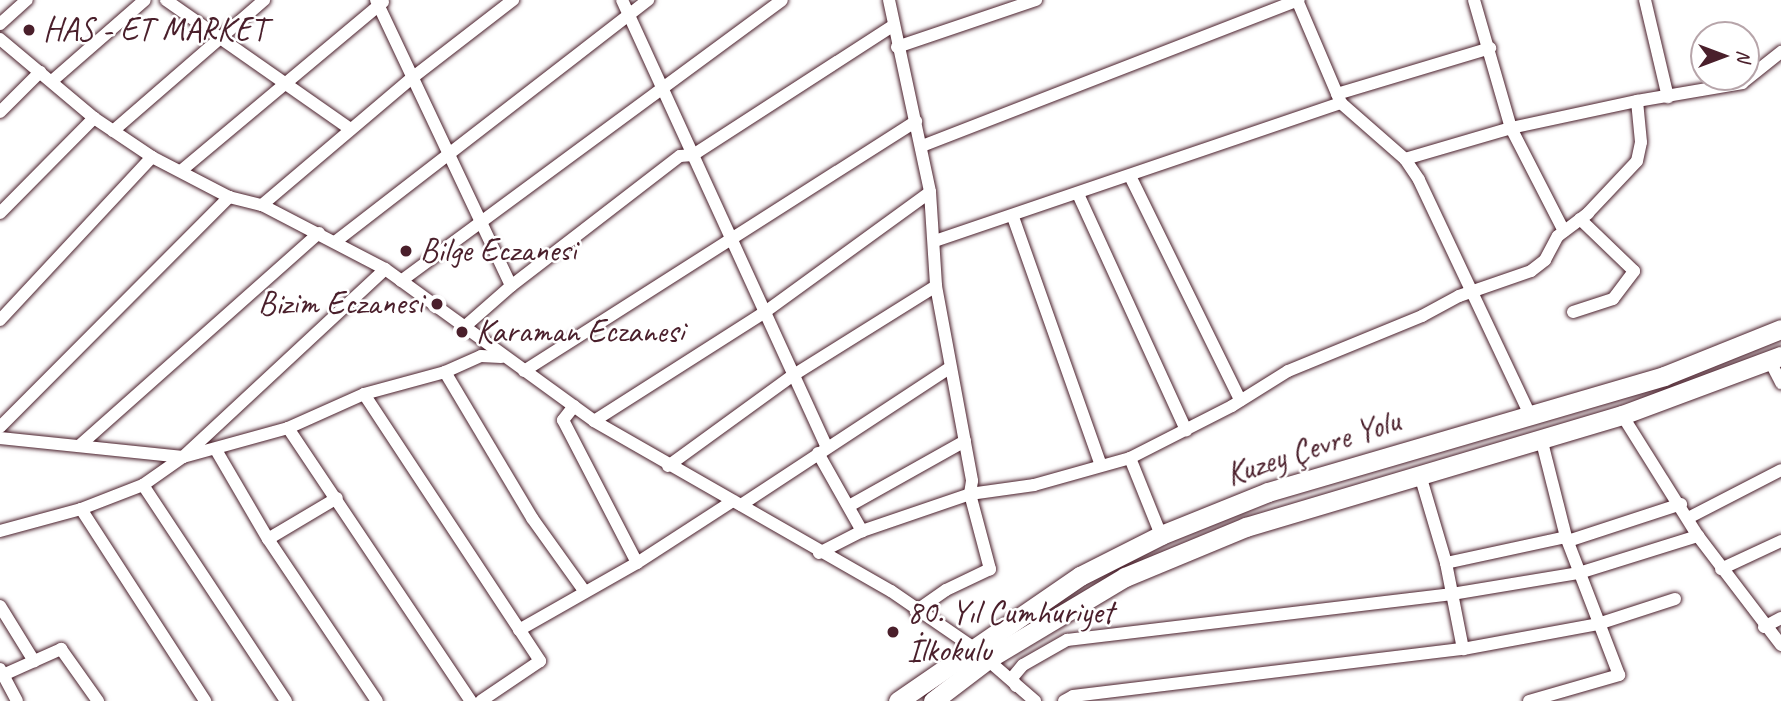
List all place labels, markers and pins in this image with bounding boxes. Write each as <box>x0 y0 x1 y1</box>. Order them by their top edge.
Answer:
place label: HAS - ET MARKET <box>43 10 266 50</box>
marker: HAS - ET MARKET <box>21 22 37 38</box>
place label: Bilge Eczanesi <box>420 231 577 271</box>
marker: Bilge Eczanesi <box>398 243 414 259</box>
place label: Bizim Eczanesi <box>258 284 423 324</box>
marker: Bizim Eczanesi <box>429 296 445 312</box>
place label: Karaman Eczanesi <box>476 312 684 352</box>
marker: Karaman Eczanesi <box>454 324 470 340</box>
place label: 80. Yıl Cumhuriyet İlkokulu <box>907 593 1112 671</box>
marker: 80. Yıl Cumhuriyet İlkokulu <box>885 624 901 640</box>

